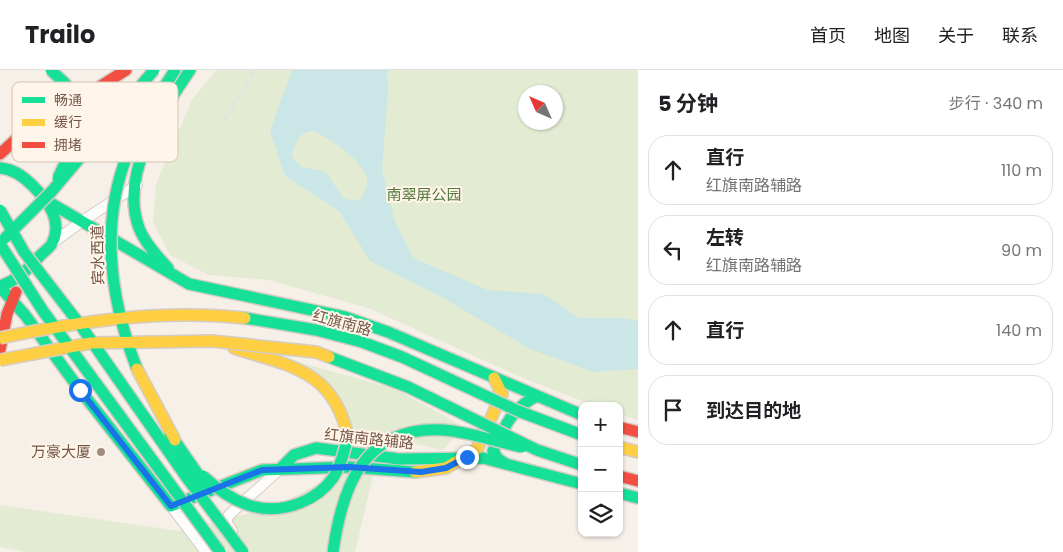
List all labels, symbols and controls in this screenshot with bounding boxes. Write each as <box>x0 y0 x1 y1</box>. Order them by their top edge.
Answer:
text: Trailo <box>25 18 95 51</box>
text: 首页 <box>810 23 846 48</box>
text: 地图 <box>874 23 910 48</box>
text: 关于 <box>938 23 974 48</box>
text: 联系 <box>1002 23 1038 48</box>
legend <box>12 82 178 162</box>
north arrow <box>518 85 563 130</box>
text: 5 分钟 <box>658 89 718 118</box>
text: 畅通 <box>54 90 82 110</box>
text: 步行 · 340 m <box>949 92 1043 115</box>
text: 缓行 <box>54 112 82 132</box>
text: 拥堵 <box>54 135 82 155</box>
text: 直行 <box>706 144 744 171</box>
icon: ahead <box>659 156 687 184</box>
text: 110 m <box>1001 159 1042 182</box>
text: 红旗南路辅路 <box>706 174 802 197</box>
park label: 南翠屏公园 <box>386 184 462 205</box>
text: 左转 <box>706 224 744 251</box>
street label: 宾水西道 <box>86 225 109 285</box>
icon: left <box>659 236 687 264</box>
text: 90 m <box>1001 239 1042 262</box>
text: 红旗南路辅路 <box>706 254 802 277</box>
street label: 红旗南路 <box>310 305 374 340</box>
icon: ahead <box>659 316 687 344</box>
text: 直行 <box>706 317 744 344</box>
text: 140 m <box>996 319 1042 342</box>
route start <box>69 379 92 402</box>
icon: arrive <box>659 396 687 424</box>
text: 到达目的地 <box>706 397 801 424</box>
map controls <box>578 402 623 537</box>
button: + <box>578 402 623 447</box>
street label: 红旗南路辅路 <box>323 423 415 454</box>
place label: 万豪大厦 <box>31 441 91 462</box>
marker: 万豪大厦 <box>95 446 107 458</box>
route end <box>456 446 479 469</box>
button: − <box>578 447 623 492</box>
button: layers <box>578 492 623 537</box>

